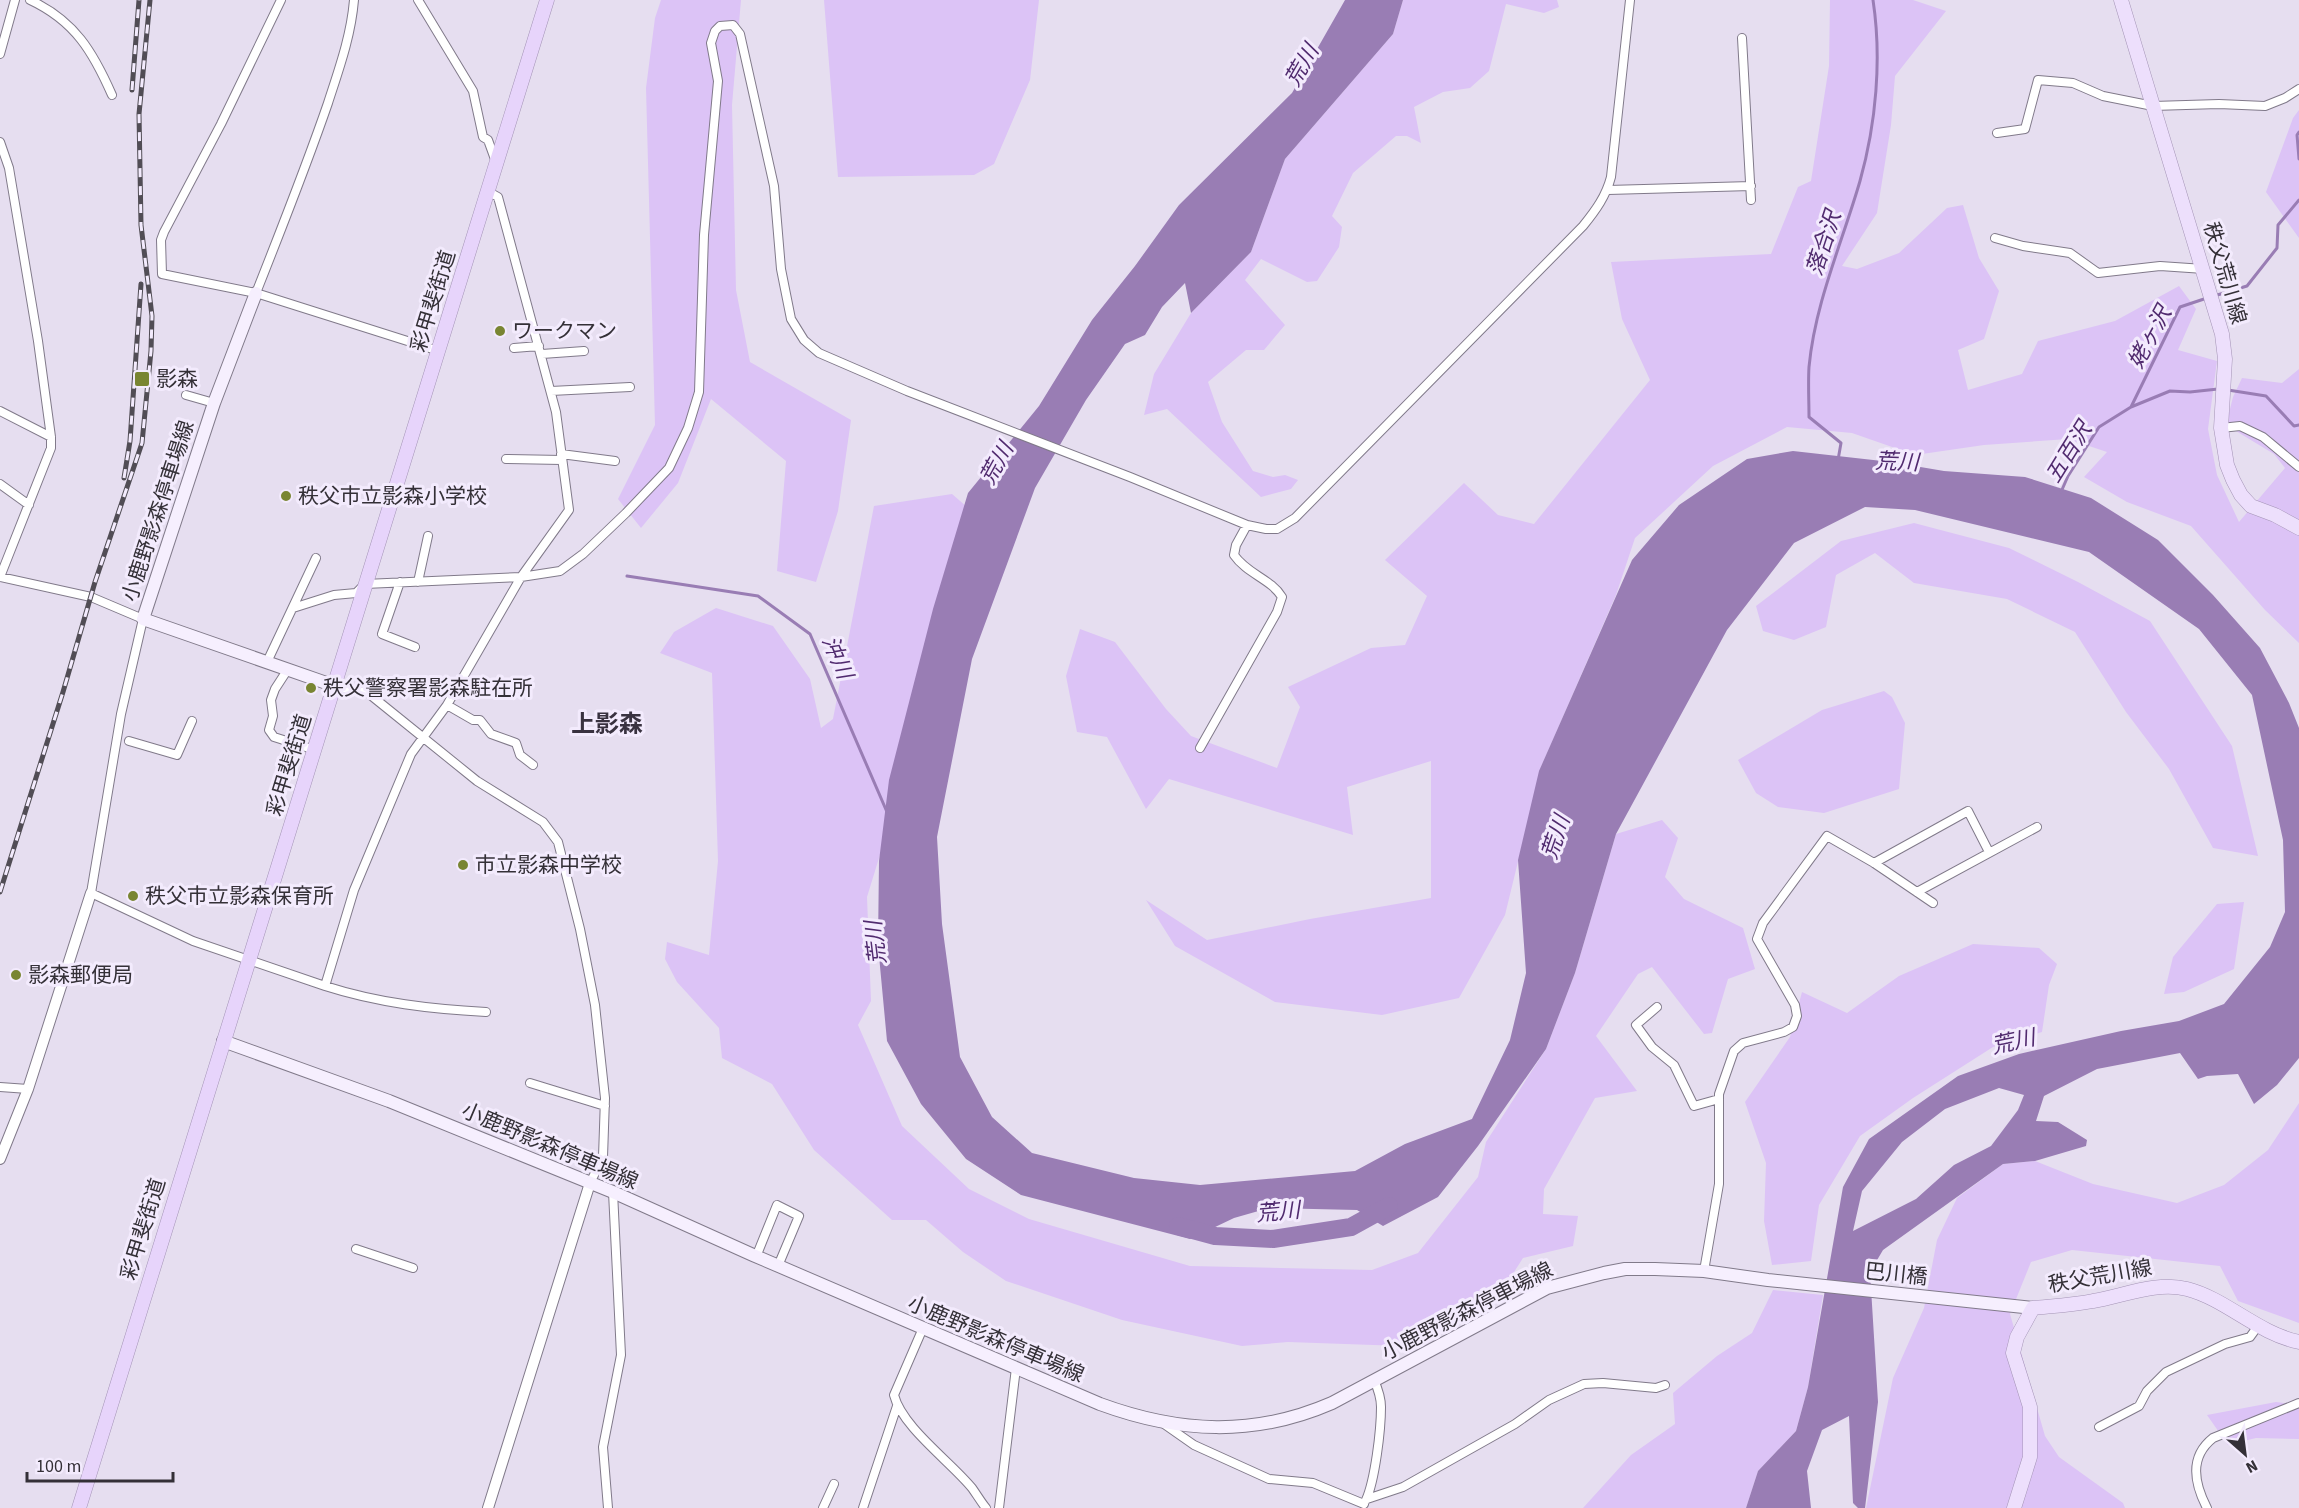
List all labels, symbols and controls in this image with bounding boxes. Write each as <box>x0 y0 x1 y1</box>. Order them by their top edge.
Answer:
water label: 荒川 <box>1277 37 1328 93</box>
water label: 落合沢 <box>1799 204 1850 280</box>
street label: 秩父荒川線 <box>2196 218 2254 328</box>
street label: 彩甲斐街道 <box>403 246 463 356</box>
water label: 姥ヶ沢 <box>2120 298 2181 374</box>
place label: ワークマン <box>512 316 617 346</box>
marker: ワークマン <box>493 324 507 338</box>
place label: 影森 <box>156 364 198 394</box>
marker: 影森 <box>133 370 151 388</box>
water label: 五百沢 <box>2038 414 2101 489</box>
street label: 小鹿野影森停車場線 <box>115 416 201 606</box>
water label: 荒川 <box>972 435 1023 490</box>
water label: 荒川 <box>1874 445 1922 479</box>
place label: 秩父市立影森小学校 <box>298 481 487 511</box>
marker: 秩父市立影森小学校 <box>279 489 293 503</box>
water label: 沖川 <box>814 631 861 686</box>
place label: 秩父警察署影森駐在所 <box>323 673 533 703</box>
marker: 秩父警察署影森駐在所 <box>304 681 318 695</box>
district label: 上影森 <box>571 707 643 742</box>
street label: 彩甲斐街道 <box>259 710 319 820</box>
water label: 荒川 <box>1534 809 1579 863</box>
place label: 市立影森中学校 <box>475 850 622 880</box>
marker: 市立影森中学校 <box>456 858 470 872</box>
place label: 秩父市立影森保育所 <box>145 881 334 911</box>
marker: 秩父市立影森保育所 <box>126 889 140 903</box>
water label: 荒川 <box>857 917 895 967</box>
place label: 影森郵便局 <box>28 960 133 990</box>
marker: 影森郵便局 <box>9 968 23 982</box>
water label: 荒川 <box>1988 1021 2040 1062</box>
street label: 小鹿野影森停車場線 <box>457 1095 643 1197</box>
street label: 彩甲斐街道 <box>113 1174 173 1284</box>
water label: 荒川 <box>1255 1194 1303 1230</box>
street label: 秩父荒川線 <box>2046 1252 2154 1300</box>
street label: 小鹿野影森停車場線 <box>1376 1255 1558 1367</box>
street label: 巴川橋 <box>1863 1256 1929 1292</box>
street label: 小鹿野影森停車場線 <box>903 1288 1089 1390</box>
north arrow <box>2215 1424 2275 1484</box>
scale bar <box>27 1445 172 1483</box>
text: 100 m <box>36 1454 81 1479</box>
text: N <box>2242 1454 2261 1479</box>

